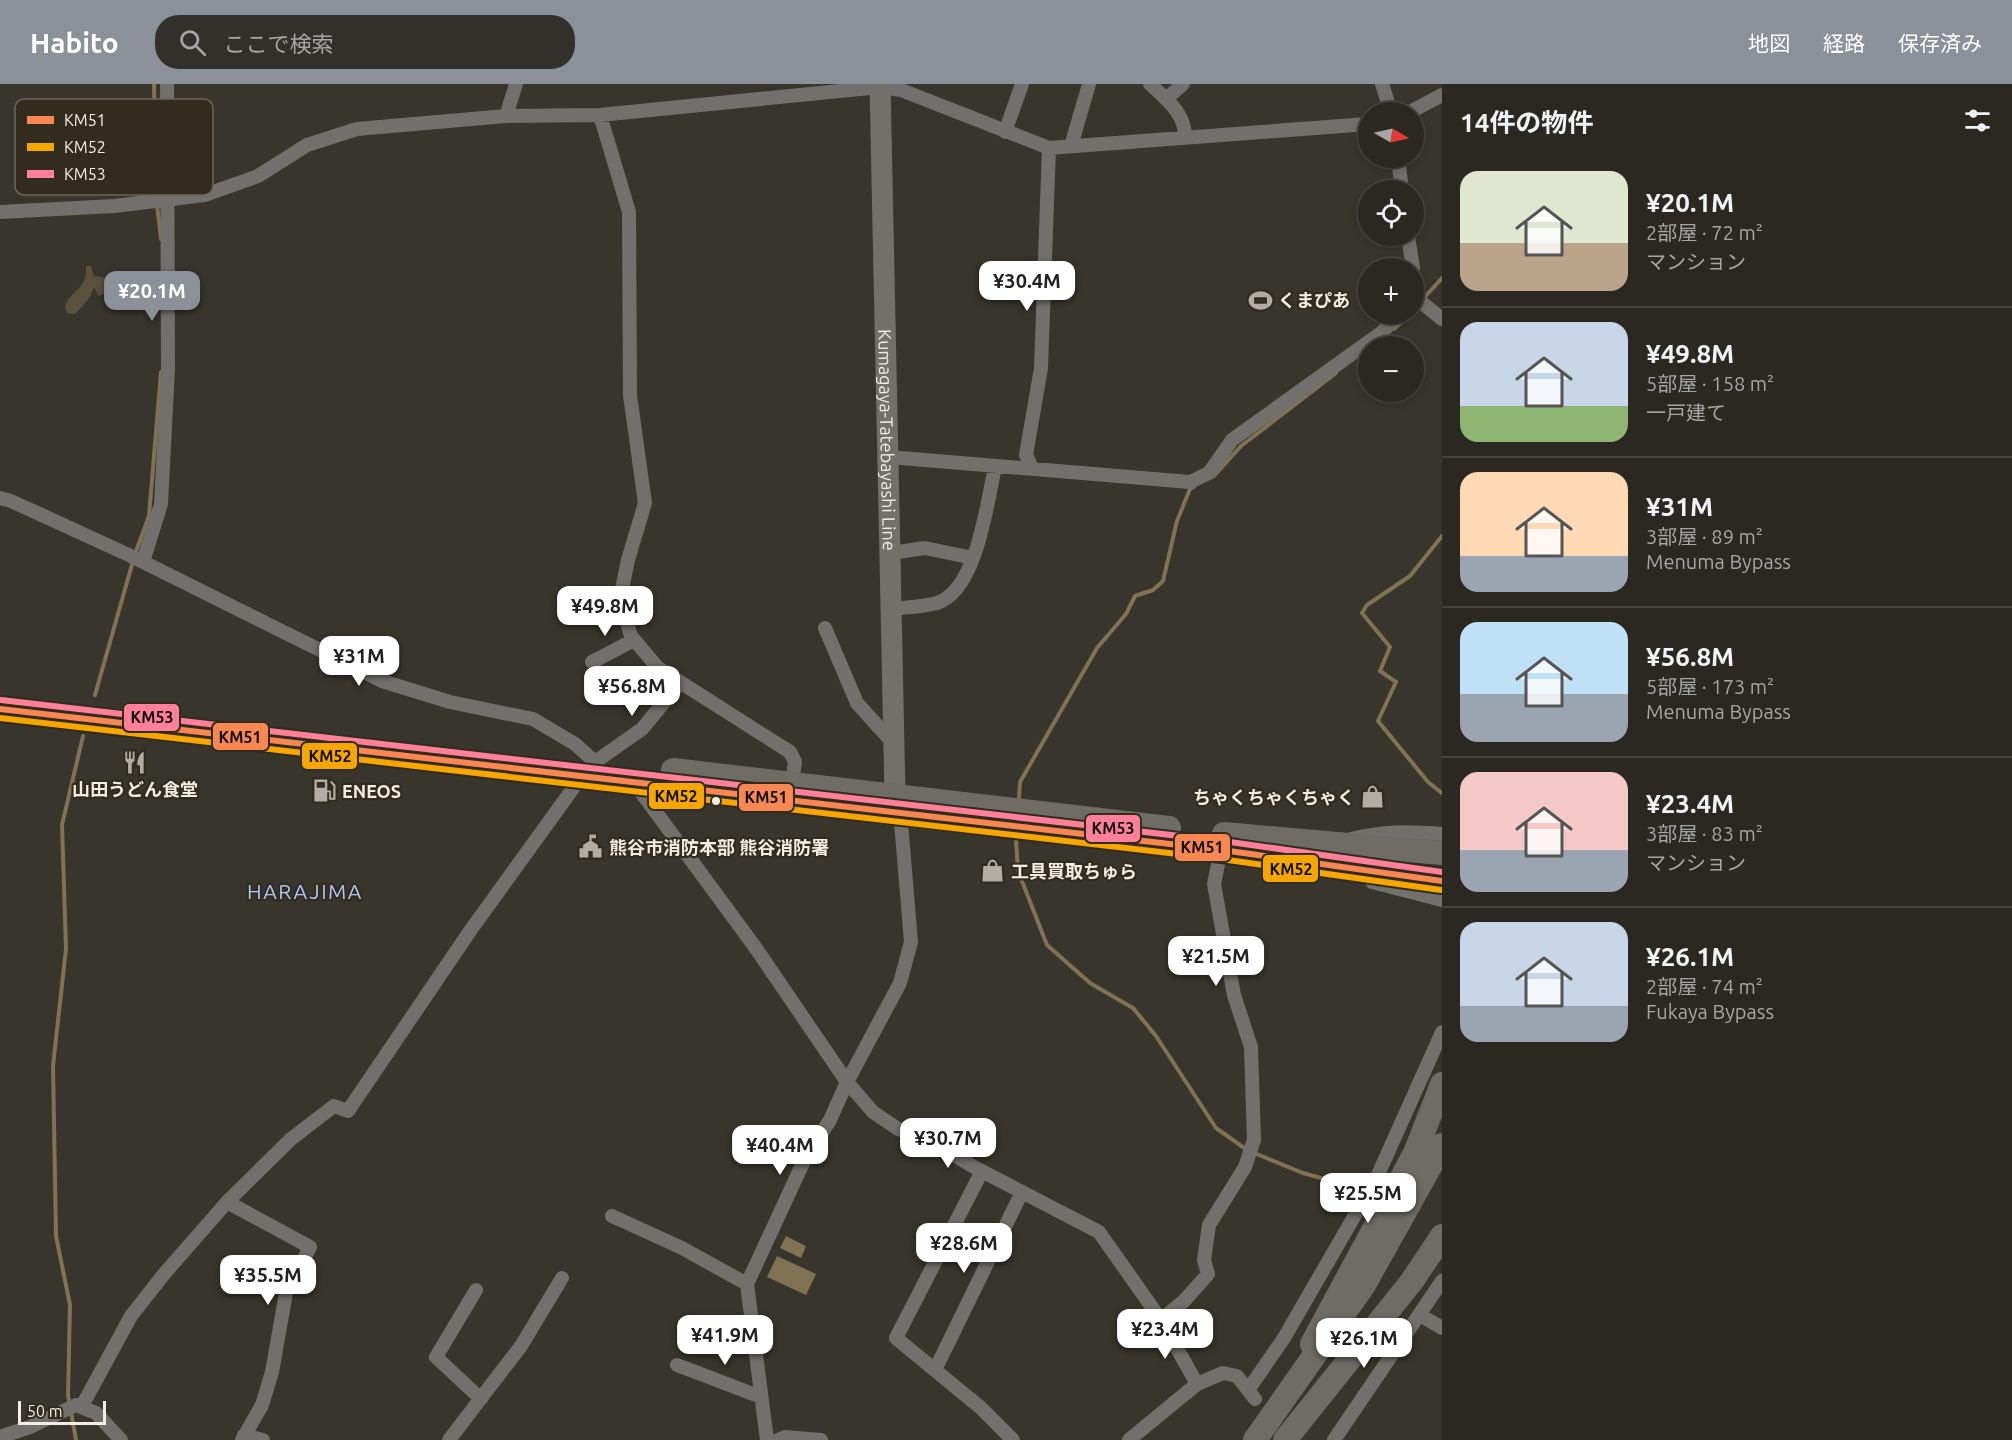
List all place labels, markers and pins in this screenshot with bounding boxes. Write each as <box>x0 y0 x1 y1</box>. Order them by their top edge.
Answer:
pin: ¥30.4M <box>978 261 1076 312</box>
pin: ¥20.1M <box>103 271 201 322</box>
sports icon: くまぴあ <box>1247 287 1273 313</box>
place label: くまぴあ <box>1278 290 1350 310</box>
pin: ¥49.8M <box>556 586 654 637</box>
pin: ¥31M <box>323 636 395 687</box>
pin: ¥56.8M <box>583 666 681 717</box>
restaurant icon: 山田うどん食堂 <box>122 750 148 776</box>
fuel station icon: ENEOS <box>311 778 337 804</box>
place label: 山田うどん食堂 <box>72 779 198 799</box>
place label: ENEOS <box>342 781 401 801</box>
shop icon: ちゃくちゃくちゃく <box>1360 784 1386 810</box>
place label: ちゃくちゃくちゃく <box>1193 787 1355 807</box>
unlabelled marker <box>710 795 722 807</box>
public building icon: 熊谷市消防本部 熊谷消防署 <box>578 834 604 860</box>
place label: 熊谷市消防本部 熊谷消防署 <box>609 837 829 857</box>
shop icon: 工具買取ちゅら <box>980 858 1006 884</box>
place label: 工具買取ちゅら <box>1011 861 1137 881</box>
pin: ¥21.5M <box>1167 936 1265 987</box>
pin: ¥30.7M <box>899 1118 997 1169</box>
pin: ¥40.4M <box>731 1125 829 1176</box>
pin: ¥25.5M <box>1319 1173 1417 1224</box>
pin: ¥28.6M <box>915 1223 1013 1274</box>
pin: ¥35.5M <box>219 1255 317 1306</box>
pin: ¥23.4M <box>1116 1309 1214 1360</box>
pin: ¥41.9M <box>676 1315 774 1366</box>
pin: ¥26.1M <box>1315 1318 1413 1369</box>

